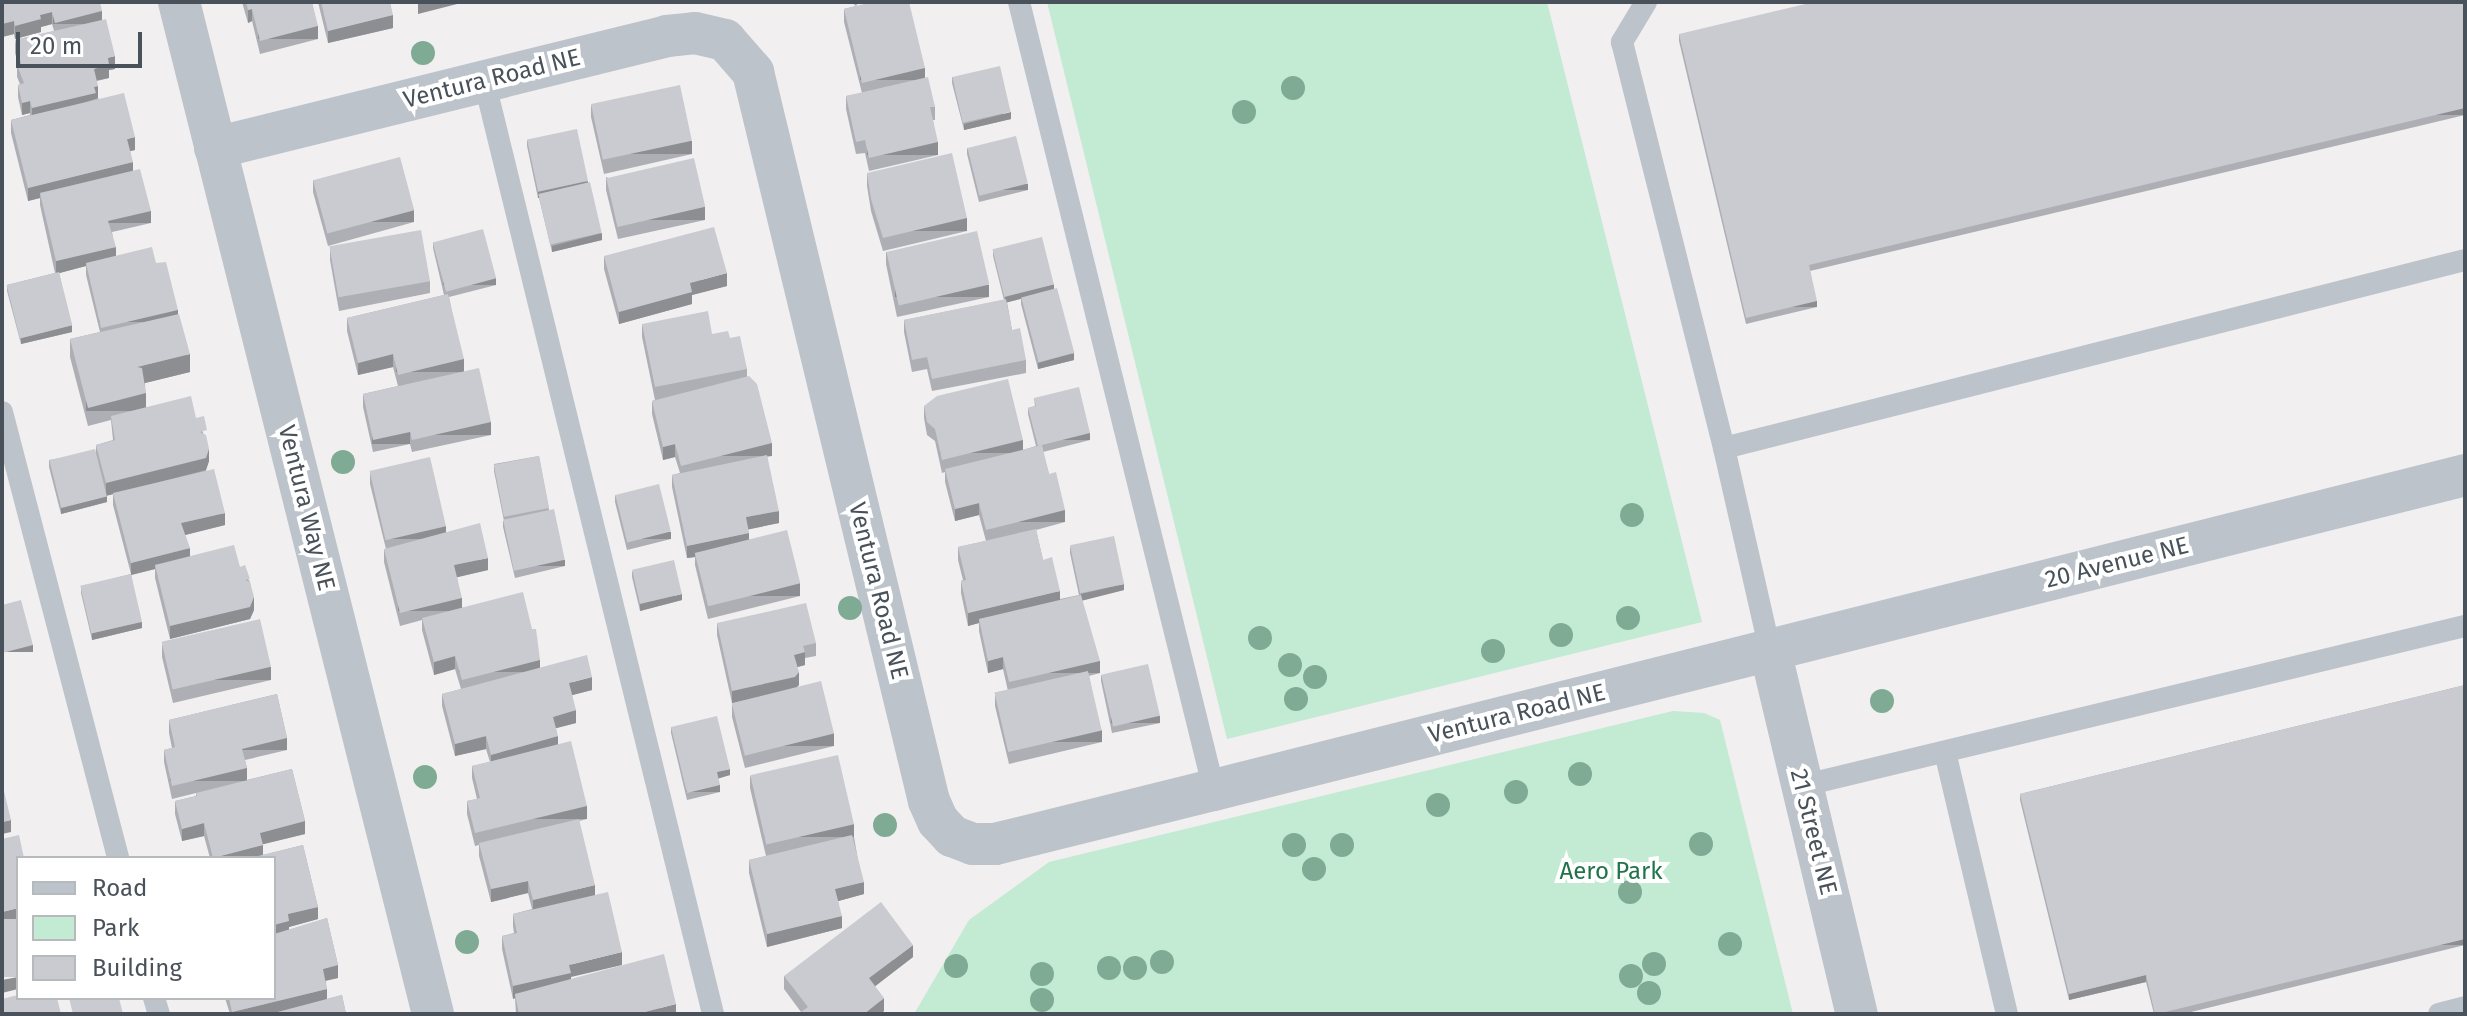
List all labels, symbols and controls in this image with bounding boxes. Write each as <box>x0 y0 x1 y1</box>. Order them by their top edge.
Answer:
scale bar <box>20 16 146 66</box>
text: 20 m <box>30 32 82 60</box>
street label: Ventura Road NE <box>401 43 583 115</box>
street label: Ventura Way NE <box>272 422 340 594</box>
street label: Ventura Road NE <box>842 500 914 682</box>
street label: 20 Avenue NE <box>2042 531 2192 595</box>
street label: Ventura Road NE <box>1426 678 1608 750</box>
street label: 21 Street NE <box>1783 766 1843 898</box>
legend <box>16 856 276 1000</box>
park label: Aero Park <box>1560 858 1662 886</box>
text: Road <box>92 874 147 902</box>
text: Park <box>92 914 139 942</box>
text: Building <box>92 954 182 982</box>

